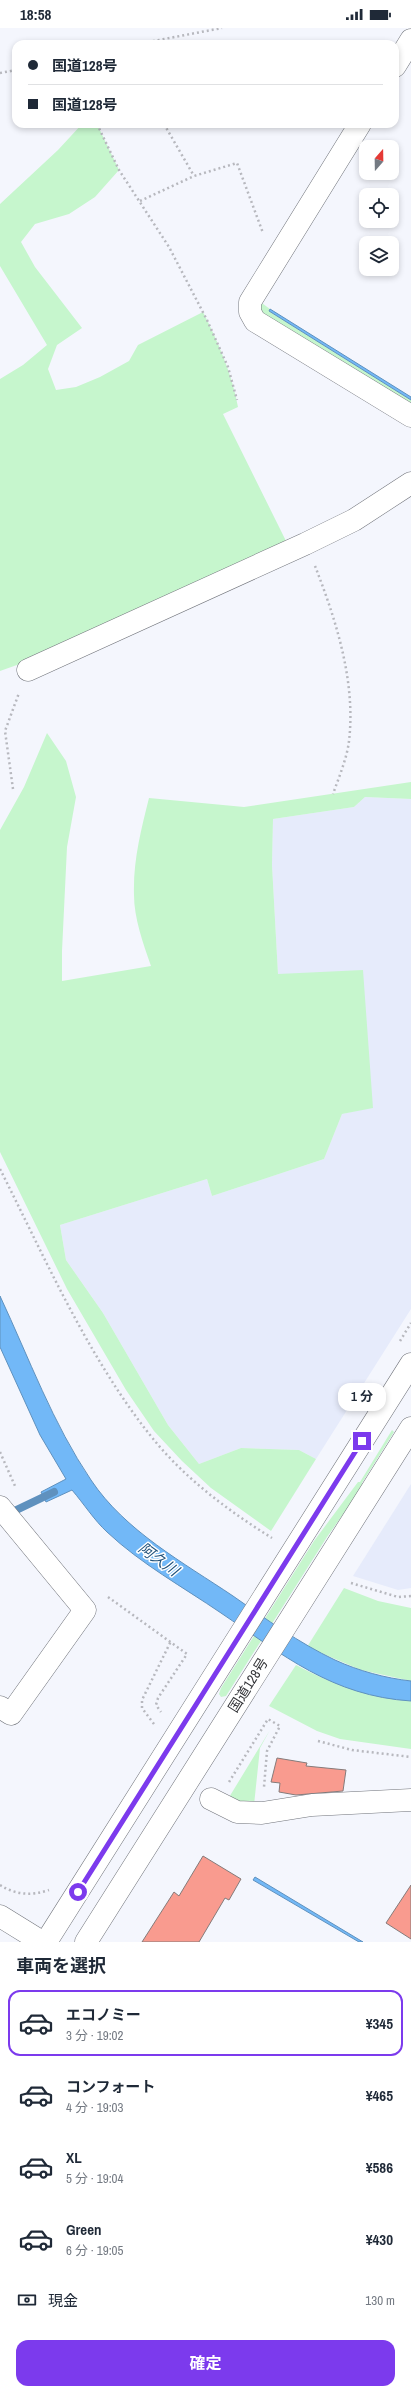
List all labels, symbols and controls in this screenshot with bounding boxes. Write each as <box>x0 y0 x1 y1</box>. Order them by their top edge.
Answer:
text: 18:58 <box>20 4 51 25</box>
text: 国道128号 <box>52 55 118 76</box>
text: 国道128号 <box>52 94 118 115</box>
north arrow <box>359 140 399 180</box>
map controls <box>359 140 399 276</box>
button: locate <box>359 188 399 228</box>
button: layers <box>359 236 399 276</box>
callout: 1 分 <box>338 1383 386 1411</box>
text: 1 分 <box>351 1388 373 1405</box>
route end <box>353 1432 371 1450</box>
water label: 阿久川 <box>135 1537 185 1582</box>
street label: 国道128号 <box>224 1654 272 1716</box>
route start <box>69 1883 87 1901</box>
text: 車両を選択 <box>16 1953 106 1978</box>
text: エコノミー <box>66 2004 141 2025</box>
icon: car <box>18 2005 54 2041</box>
text: ¥345 <box>366 2013 393 2034</box>
text: 3 分 · 19:02 <box>66 2027 123 2044</box>
text: コンフォート <box>66 2076 156 2097</box>
icon: car <box>18 2077 54 2113</box>
text: ¥465 <box>366 2085 393 2106</box>
text: 4 分 · 19:03 <box>66 2099 123 2116</box>
text: XL <box>66 2147 82 2168</box>
icon: car <box>18 2149 54 2185</box>
text: ¥586 <box>366 2157 393 2178</box>
text: 5 分 · 19:04 <box>66 2170 123 2187</box>
text: Green <box>66 2219 102 2240</box>
icon: car <box>18 2221 54 2257</box>
text: ¥430 <box>366 2229 393 2250</box>
text: 6 分 · 19:05 <box>66 2242 123 2259</box>
icon: cash <box>16 2289 38 2311</box>
text: 現金 <box>48 2290 78 2311</box>
text: 130 m <box>365 2292 395 2309</box>
button: 確定 <box>16 2340 395 2386</box>

